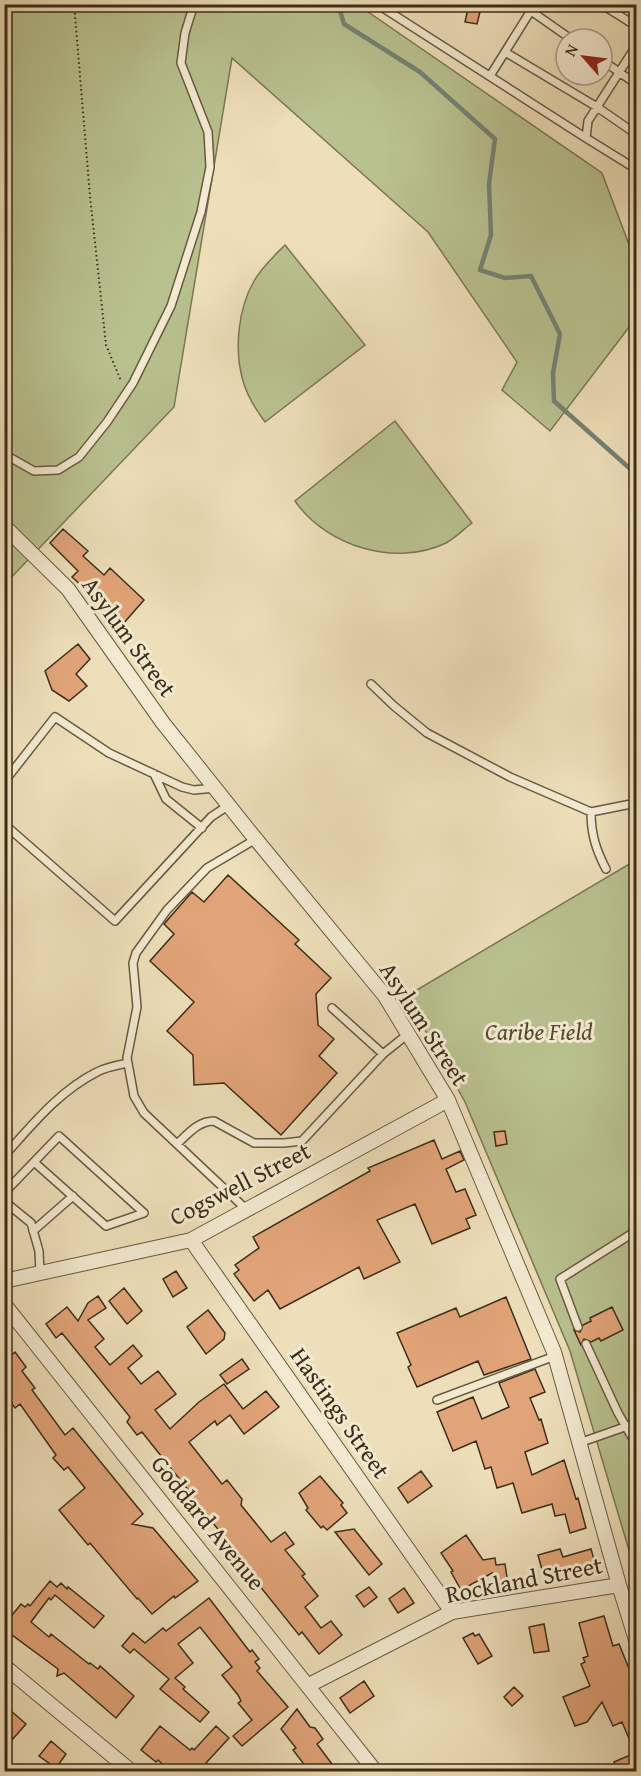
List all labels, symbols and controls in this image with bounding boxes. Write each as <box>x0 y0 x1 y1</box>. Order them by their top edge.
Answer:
north arrow <box>554 27 614 87</box>
text: N <box>558 39 584 60</box>
street label: Asylum Street <box>74 569 185 705</box>
street label: Asylum Street <box>371 955 478 1093</box>
park label: Caribe Field <box>485 1014 593 1049</box>
street label: Cogswell Street <box>163 1133 317 1234</box>
street label: Hastings Street <box>282 1340 399 1486</box>
street label: Goddard Avenue <box>143 1448 274 1598</box>
street label: Rockland Street <box>443 1547 606 1612</box>

